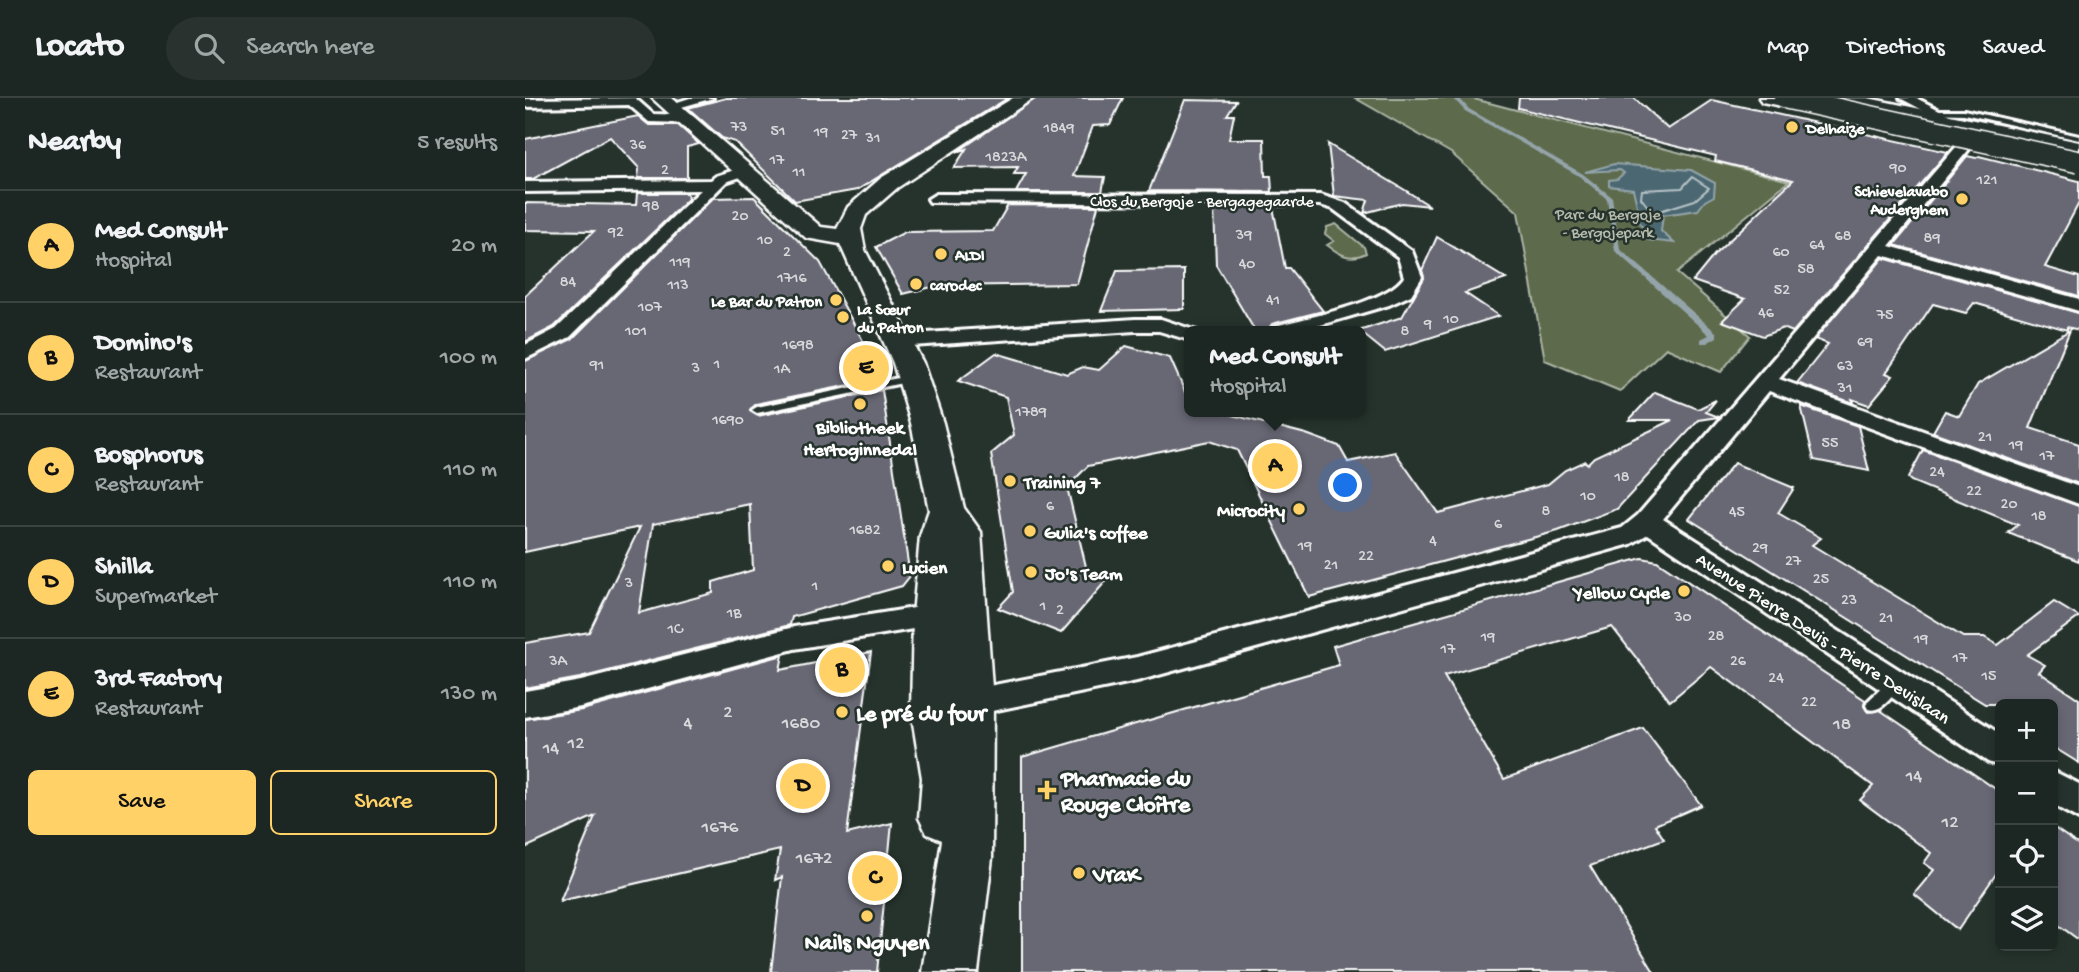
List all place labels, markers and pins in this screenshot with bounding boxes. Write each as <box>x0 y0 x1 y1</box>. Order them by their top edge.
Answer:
marker: Delhaize <box>1784 119 1800 135</box>
place label: Delhaize <box>1804 121 1865 140</box>
place label: Schievelavabo Auderghem <box>1854 184 1949 221</box>
marker: Schievelavabo Auderghem <box>1954 191 1970 207</box>
marker: ALDI <box>933 246 949 262</box>
place label: ALDI <box>954 248 985 267</box>
marker: carodec <box>908 276 924 292</box>
place label: carodec <box>930 278 983 297</box>
marker: Le Bar du Patron <box>828 292 844 308</box>
place label: Le Bar du Patron <box>711 294 822 313</box>
place label: La Sœur du Patron <box>857 302 924 339</box>
marker: La Sœur du Patron <box>835 309 851 325</box>
pin: E <box>843 342 889 394</box>
marker: Bibliotheek Hertoginnedal <box>852 396 868 412</box>
place label: Bibliotheek Hertoginnedal <box>803 418 917 463</box>
pin: A <box>1252 440 1298 492</box>
marker: Training 7 <box>1002 473 1018 489</box>
place label: Training 7 <box>1022 473 1101 496</box>
place label: Microcity <box>1217 501 1286 524</box>
marker: Microcity <box>1291 501 1307 517</box>
marker: Gulia's coffee <box>1022 523 1038 539</box>
place label: Gulia's coffee <box>1044 523 1149 546</box>
marker: Lucien <box>880 558 896 574</box>
place label: Lucien <box>902 558 948 581</box>
marker: Jo's Team <box>1023 564 1039 580</box>
place label: Jo's Team <box>1044 564 1123 587</box>
place label: Yellow Cycle <box>1572 583 1671 606</box>
marker: Yellow Cycle <box>1676 583 1692 599</box>
pin: B <box>819 644 865 696</box>
place label: Le pré du four <box>856 702 989 729</box>
marker: Le pré du four <box>834 704 850 720</box>
pin: D <box>780 760 826 812</box>
place label: Pharmacie du Rouge Cloître <box>1059 767 1191 820</box>
marker: Pharmacie du Rouge Cloître <box>1039 782 1055 798</box>
pin: C <box>852 852 898 904</box>
place label: VraK <box>1092 863 1143 890</box>
marker: VraK <box>1071 865 1087 881</box>
marker: Nails Nguyen <box>859 908 875 924</box>
place label: Nails Nguyen <box>805 931 930 958</box>

